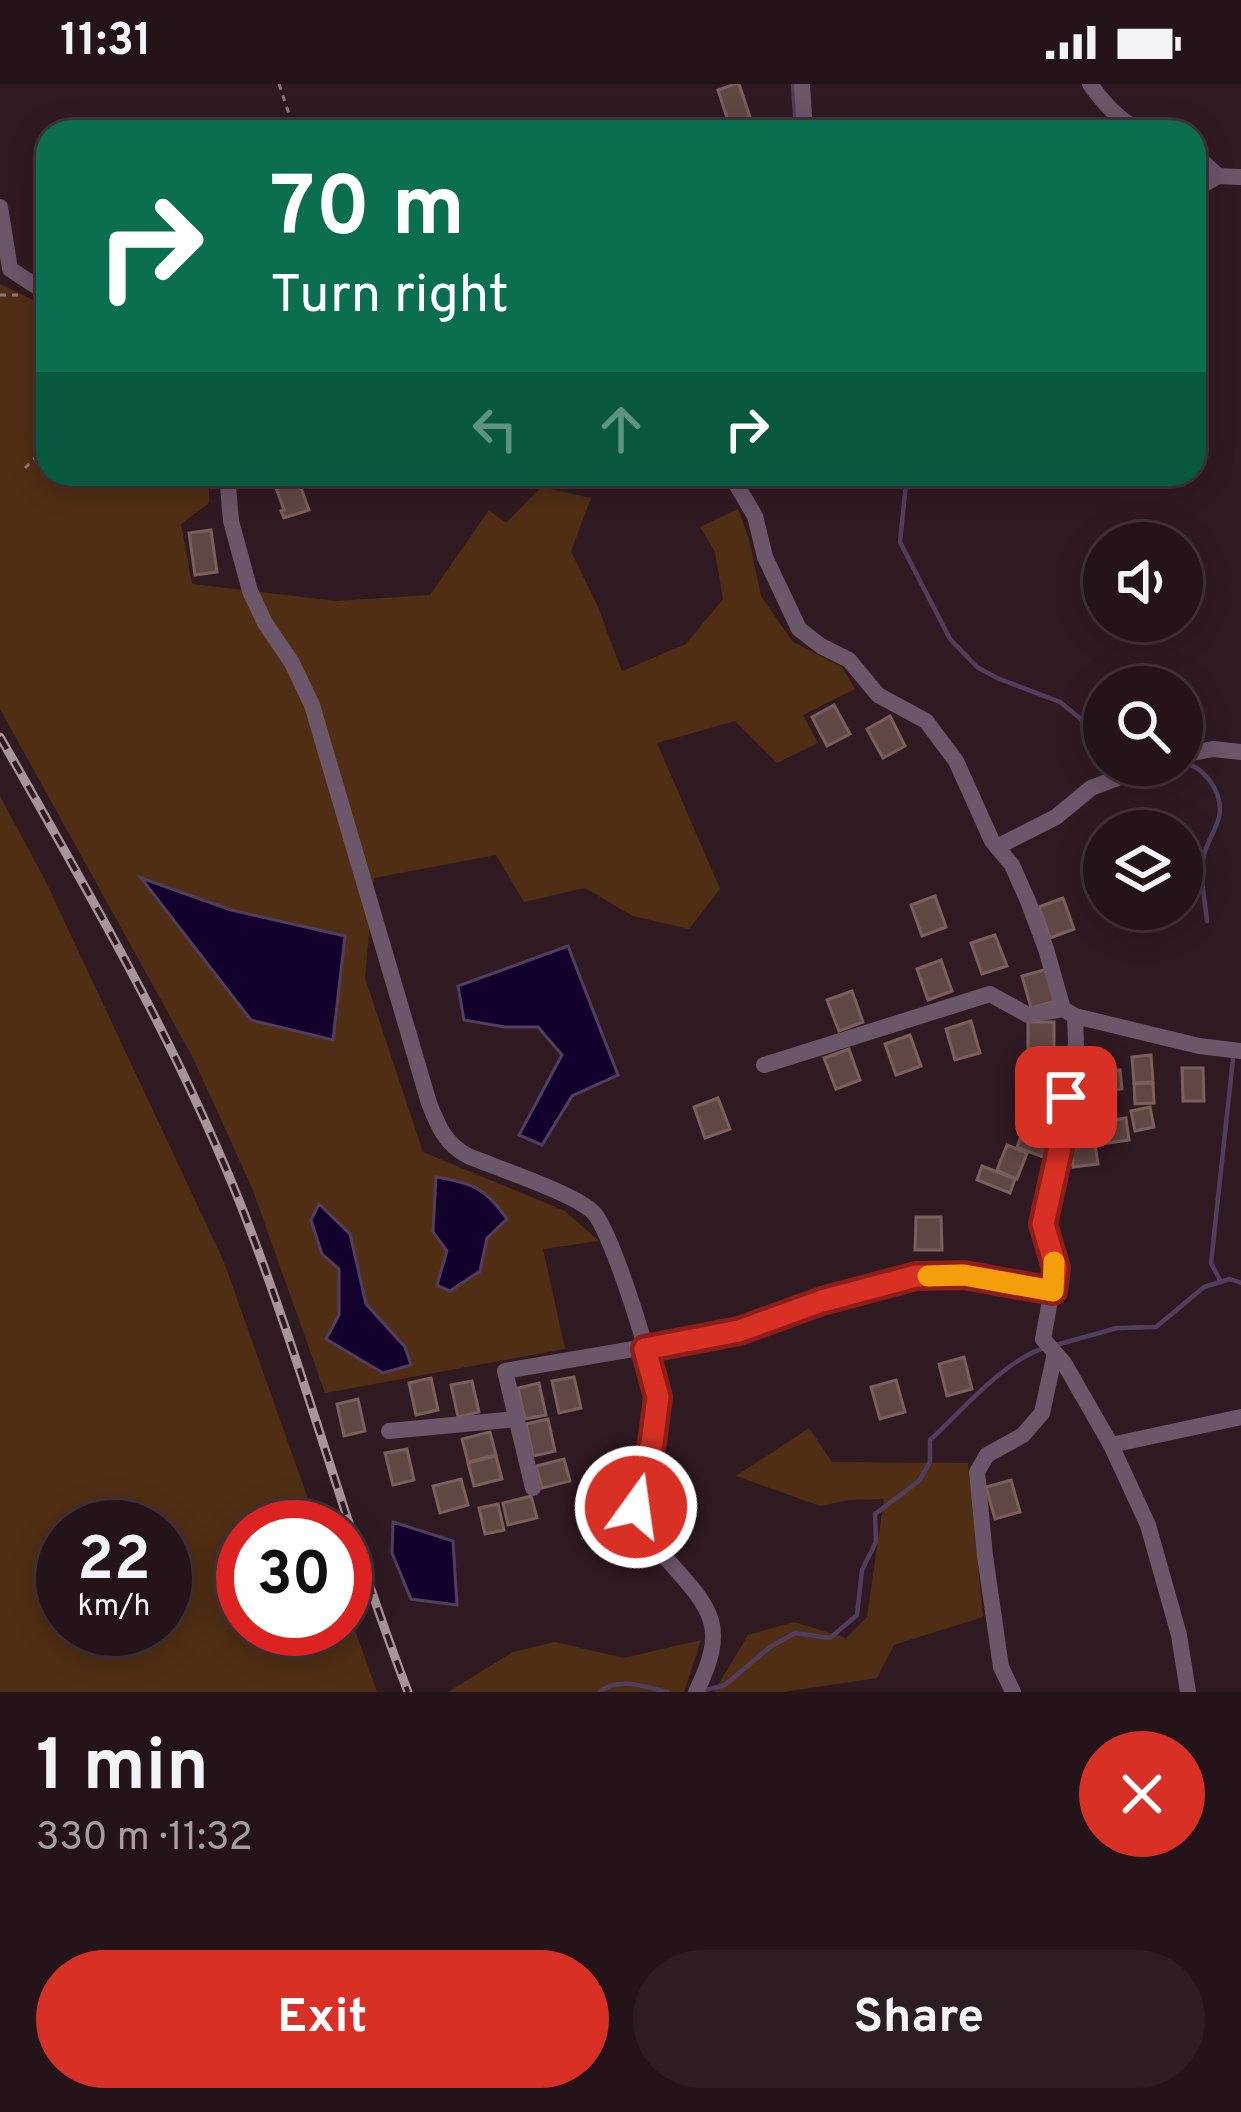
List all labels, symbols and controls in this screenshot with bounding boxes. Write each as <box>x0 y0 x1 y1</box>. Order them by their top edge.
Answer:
text: 11:31 <box>60 14 152 71</box>
text: 70 m <box>270 159 465 265</box>
icon: right <box>72 168 228 324</box>
text: Turn right <box>270 263 509 332</box>
icon: left <box>462 396 528 462</box>
icon: ahead <box>588 396 654 462</box>
icon: right <box>714 396 780 462</box>
map controls <box>1083 522 1203 930</box>
button: sound <box>1083 522 1203 642</box>
button: search <box>1083 666 1203 786</box>
button: layers <box>1083 810 1203 930</box>
pin <box>1015 1046 1117 1148</box>
icon: arrive <box>1033 1064 1099 1130</box>
position arrow <box>573 1444 699 1570</box>
speed limit sign: 30 <box>216 1500 372 1656</box>
text: 22 <box>77 1525 151 1601</box>
text: km/h <box>78 1589 150 1626</box>
text: 1 min <box>36 1724 209 1816</box>
button: close <box>1079 1731 1205 1857</box>
text: 330 m · 11:32 <box>36 1815 253 1864</box>
button: Exit <box>36 1950 609 2088</box>
button: Share <box>633 1950 1205 2088</box>

